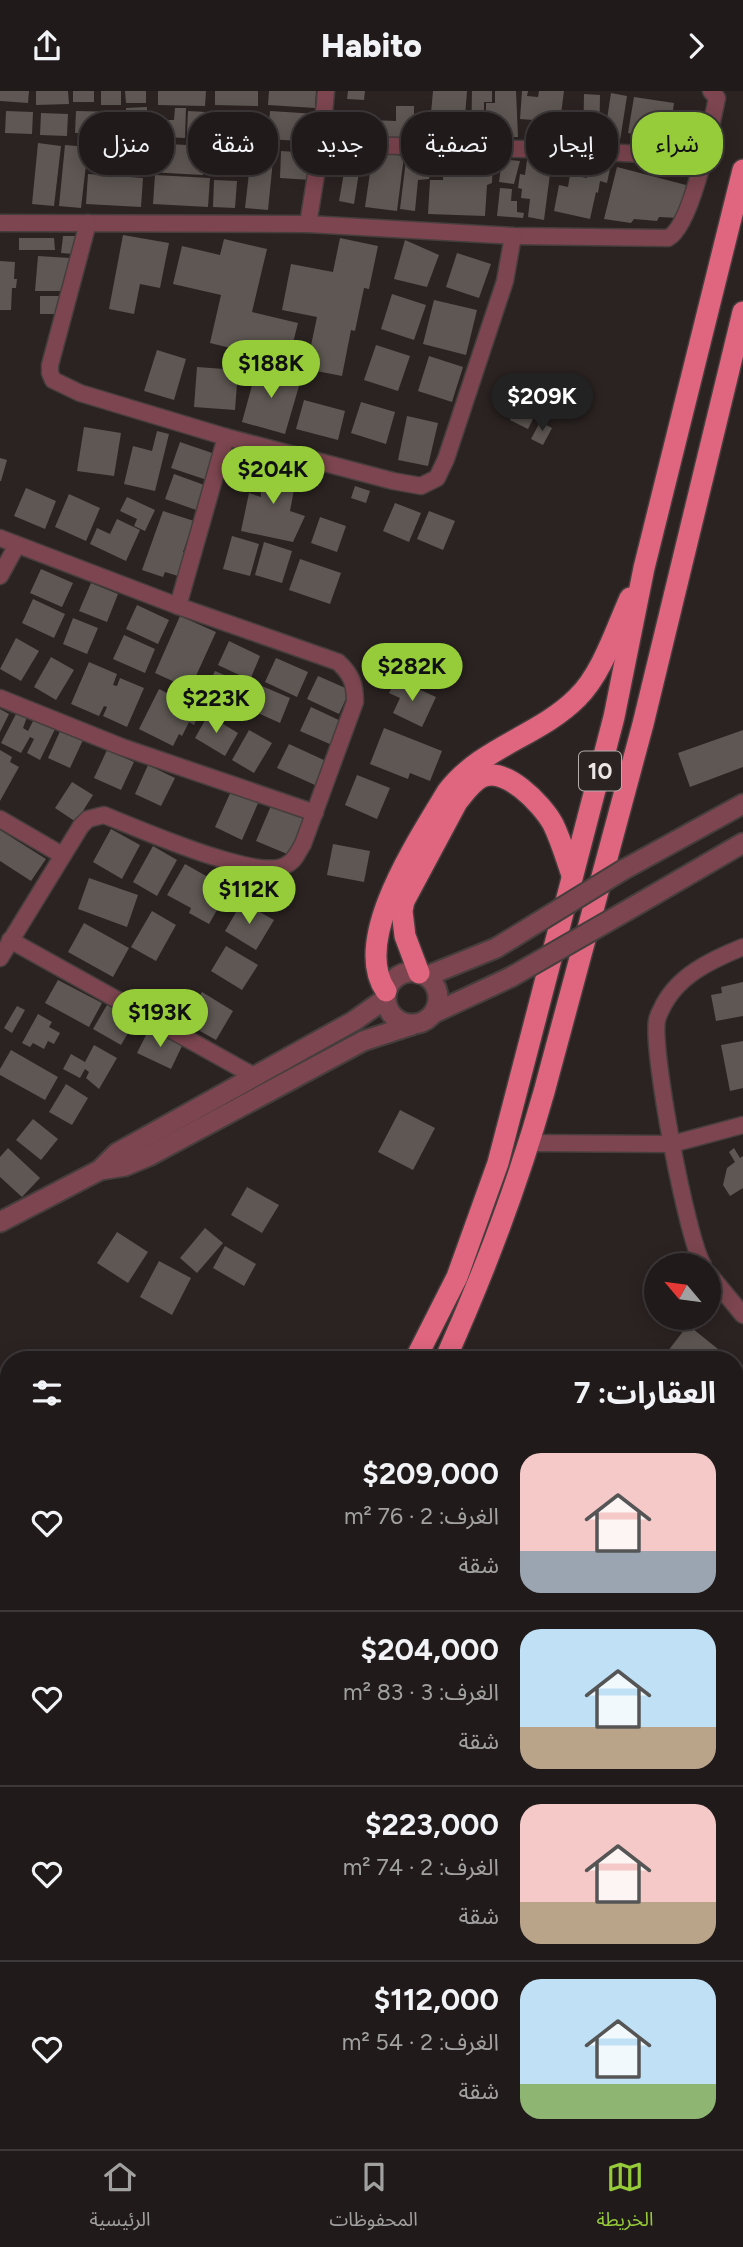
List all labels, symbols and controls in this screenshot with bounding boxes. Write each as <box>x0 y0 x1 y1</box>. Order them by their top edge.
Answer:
icon: share <box>28 27 66 65</box>
text: Habito <box>321 27 422 65</box>
icon: forward <box>677 27 715 65</box>
chip: منزل <box>79 112 174 175</box>
chip: شقة <box>188 112 278 175</box>
chip: جديد <box>292 112 387 175</box>
chip: تصفية <box>401 112 512 175</box>
chip: إيجار <box>526 112 618 175</box>
chip: شراء <box>632 112 723 175</box>
pin: $188K <box>222 341 320 400</box>
text: $188K <box>238 349 304 377</box>
pin: $209K <box>493 373 591 433</box>
text: $209K <box>507 382 577 410</box>
pin: $204K <box>224 447 322 506</box>
text: $204K <box>238 455 308 483</box>
pin: $282K <box>363 643 461 703</box>
text: $282K <box>378 652 446 680</box>
pin: $223K <box>167 675 265 735</box>
text: $223K <box>182 684 250 712</box>
road number: 10 <box>579 751 621 791</box>
pin: $112K <box>200 867 298 926</box>
text: $112K <box>219 875 279 903</box>
pin: $193K <box>111 989 209 1049</box>
text: $193K <box>128 998 192 1026</box>
north arrow <box>644 1253 721 1330</box>
map controls <box>644 1253 721 1330</box>
icon: filters <box>28 1374 66 1412</box>
text: العقارات: 7 <box>574 1374 716 1411</box>
text: $209,000 <box>362 1455 499 1492</box>
icon: home <box>576 1481 660 1565</box>
text: الغرف: 2 · 76 m² <box>344 1502 499 1530</box>
icon: heart <box>28 1504 66 1542</box>
text: شقة <box>458 1551 499 1579</box>
text: $204,000 <box>361 1631 499 1668</box>
icon: home <box>576 1657 660 1741</box>
text: الغرف: 3 · 83 m² <box>343 1678 499 1706</box>
icon: heart <box>28 1680 66 1718</box>
text: شقة <box>458 1727 499 1755</box>
text: $223,000 <box>365 1806 499 1843</box>
icon: home <box>576 1832 660 1916</box>
text: الغرف: 2 · 74 m² <box>343 1853 499 1881</box>
icon: heart <box>28 1855 66 1893</box>
text: شقة <box>458 1902 499 1930</box>
text: $112,000 <box>374 1981 499 2018</box>
icon: home <box>576 2007 660 2091</box>
text: الغرف: 2 · 54 m² <box>342 2028 499 2056</box>
icon: heart <box>28 2030 66 2068</box>
text: شقة <box>458 2077 499 2105</box>
tab: الرئيسية <box>89 2158 151 2240</box>
tab: المحفوظات <box>330 2158 418 2240</box>
tab: الخريطة <box>597 2158 654 2240</box>

